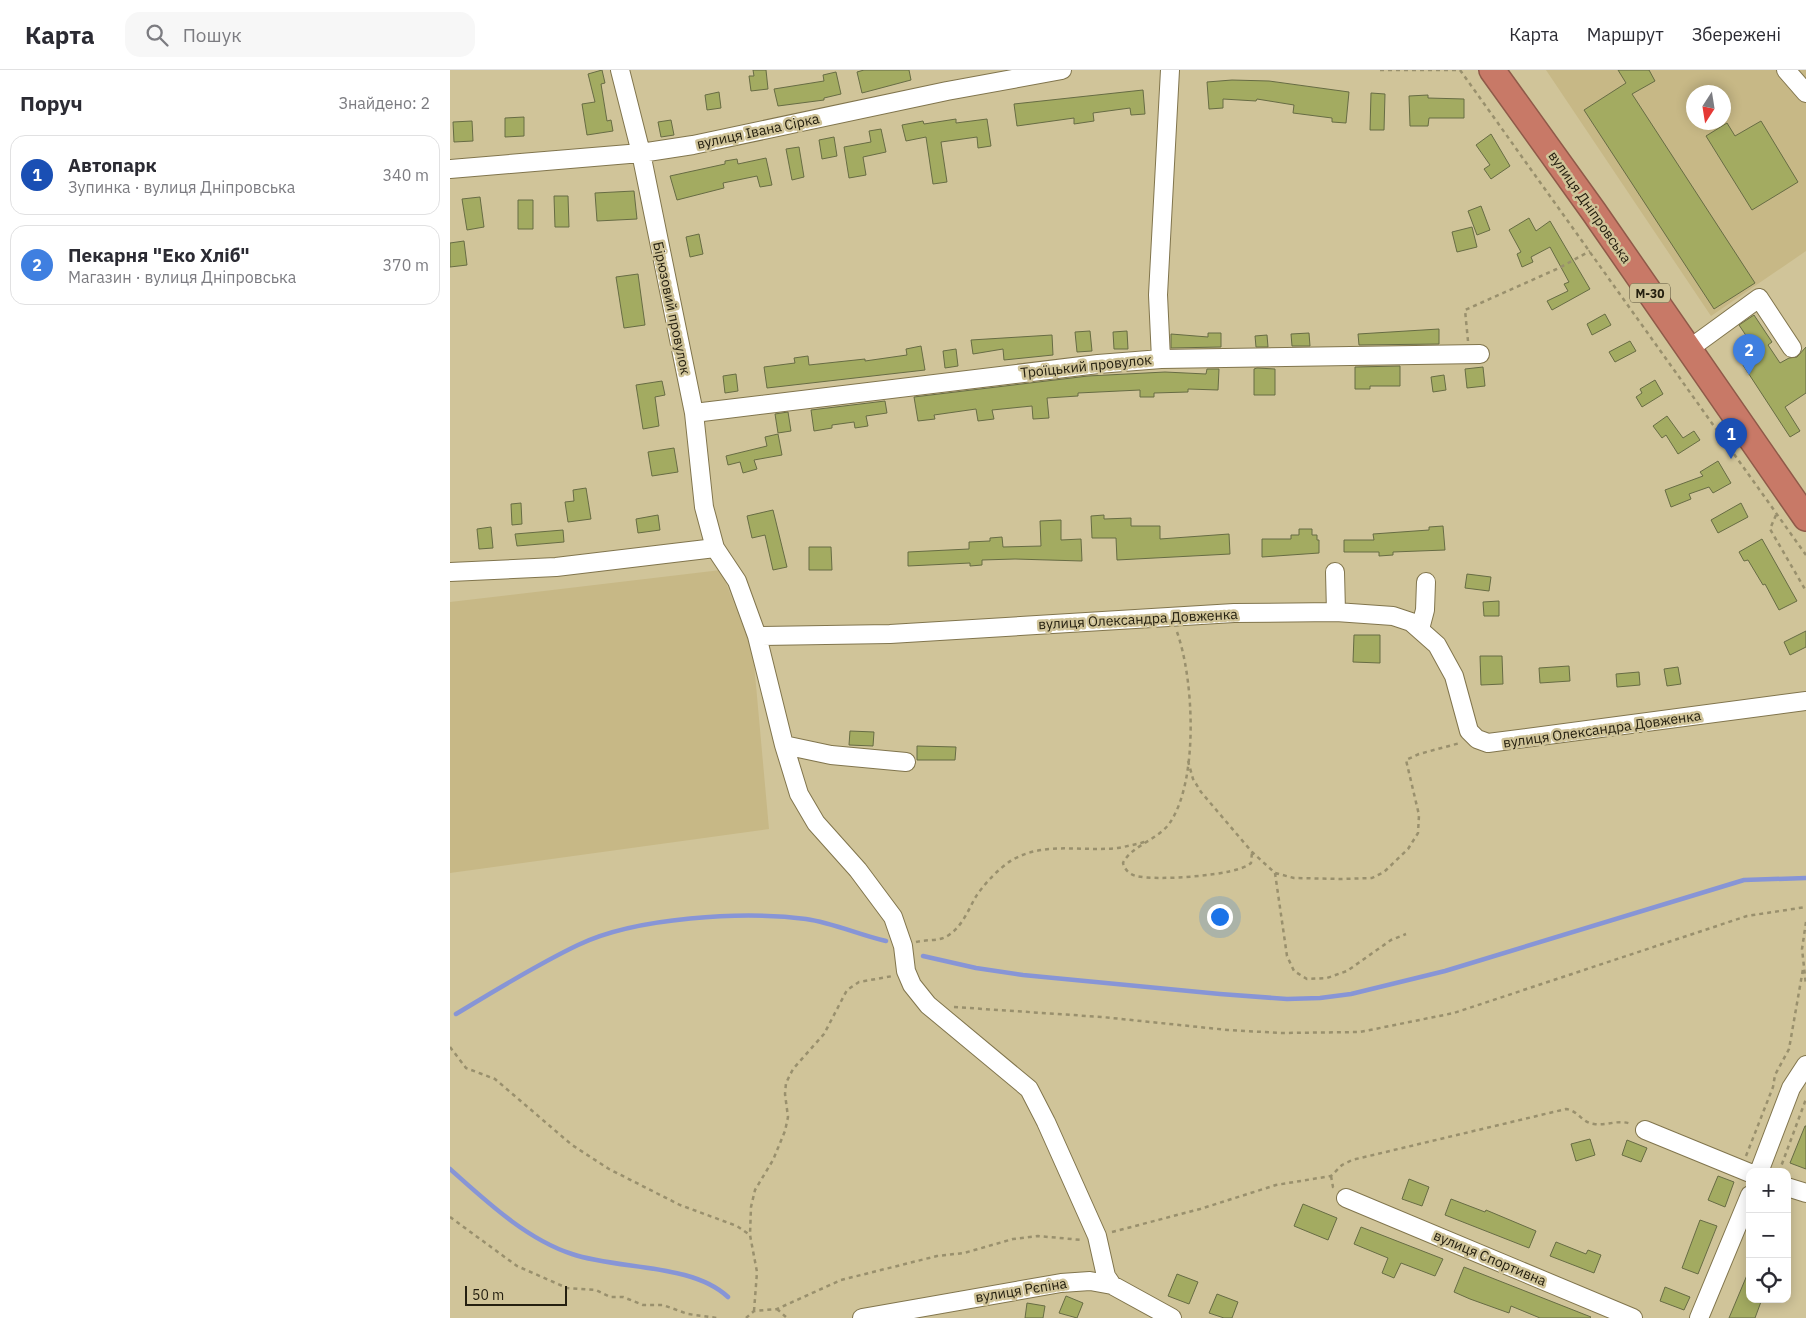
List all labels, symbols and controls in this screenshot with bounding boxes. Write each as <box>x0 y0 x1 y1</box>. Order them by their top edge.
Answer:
search box <box>125 12 475 57</box>
text: Карта <box>25 19 95 51</box>
icon: search <box>143 21 171 49</box>
text: Пошук <box>183 23 242 47</box>
text: Карта <box>1509 23 1559 46</box>
text: Маршрут <box>1587 23 1664 46</box>
text: Збережені <box>1692 23 1781 46</box>
north arrow <box>1686 85 1731 130</box>
text: Поруч <box>20 89 83 117</box>
text: Знайдено: 2 <box>338 93 430 113</box>
street label: вулиця Івана Сірка <box>695 109 822 153</box>
street label: вулиця Дніпровська <box>1545 147 1636 267</box>
text: Автопарк <box>68 153 157 177</box>
text: 1 <box>32 165 42 185</box>
text: 340 m <box>382 165 429 185</box>
text: Зупинка · вулиця Дніпровська <box>68 177 295 197</box>
street label: Бірюзовий провулок <box>649 240 695 377</box>
text: Пекарня "Еко Хліб" <box>68 243 250 267</box>
text: 2 <box>32 255 42 275</box>
text: 370 m <box>382 255 429 275</box>
text: Магазин · вулиця Дніпровська <box>68 267 296 287</box>
road number: М-30 <box>1630 284 1670 302</box>
pin: 2 <box>1733 334 1765 375</box>
street label: Троїцький провулок <box>1019 350 1153 382</box>
pin: 1 <box>1715 418 1747 459</box>
street label: вулиця Олександра Довженка <box>1038 605 1239 633</box>
street label: вулиця Олександра Довженка <box>1502 706 1703 752</box>
your location <box>1207 904 1233 930</box>
map controls <box>1746 1168 1791 1303</box>
button: + <box>1746 1168 1791 1213</box>
button: − <box>1746 1213 1791 1258</box>
street label: вулиця Спортивна <box>1431 1226 1550 1290</box>
button: locate <box>1746 1258 1791 1303</box>
street label: вулиця Рєпіна <box>974 1274 1069 1306</box>
scale bar <box>465 1283 568 1306</box>
text: 50 m <box>472 1286 504 1304</box>

